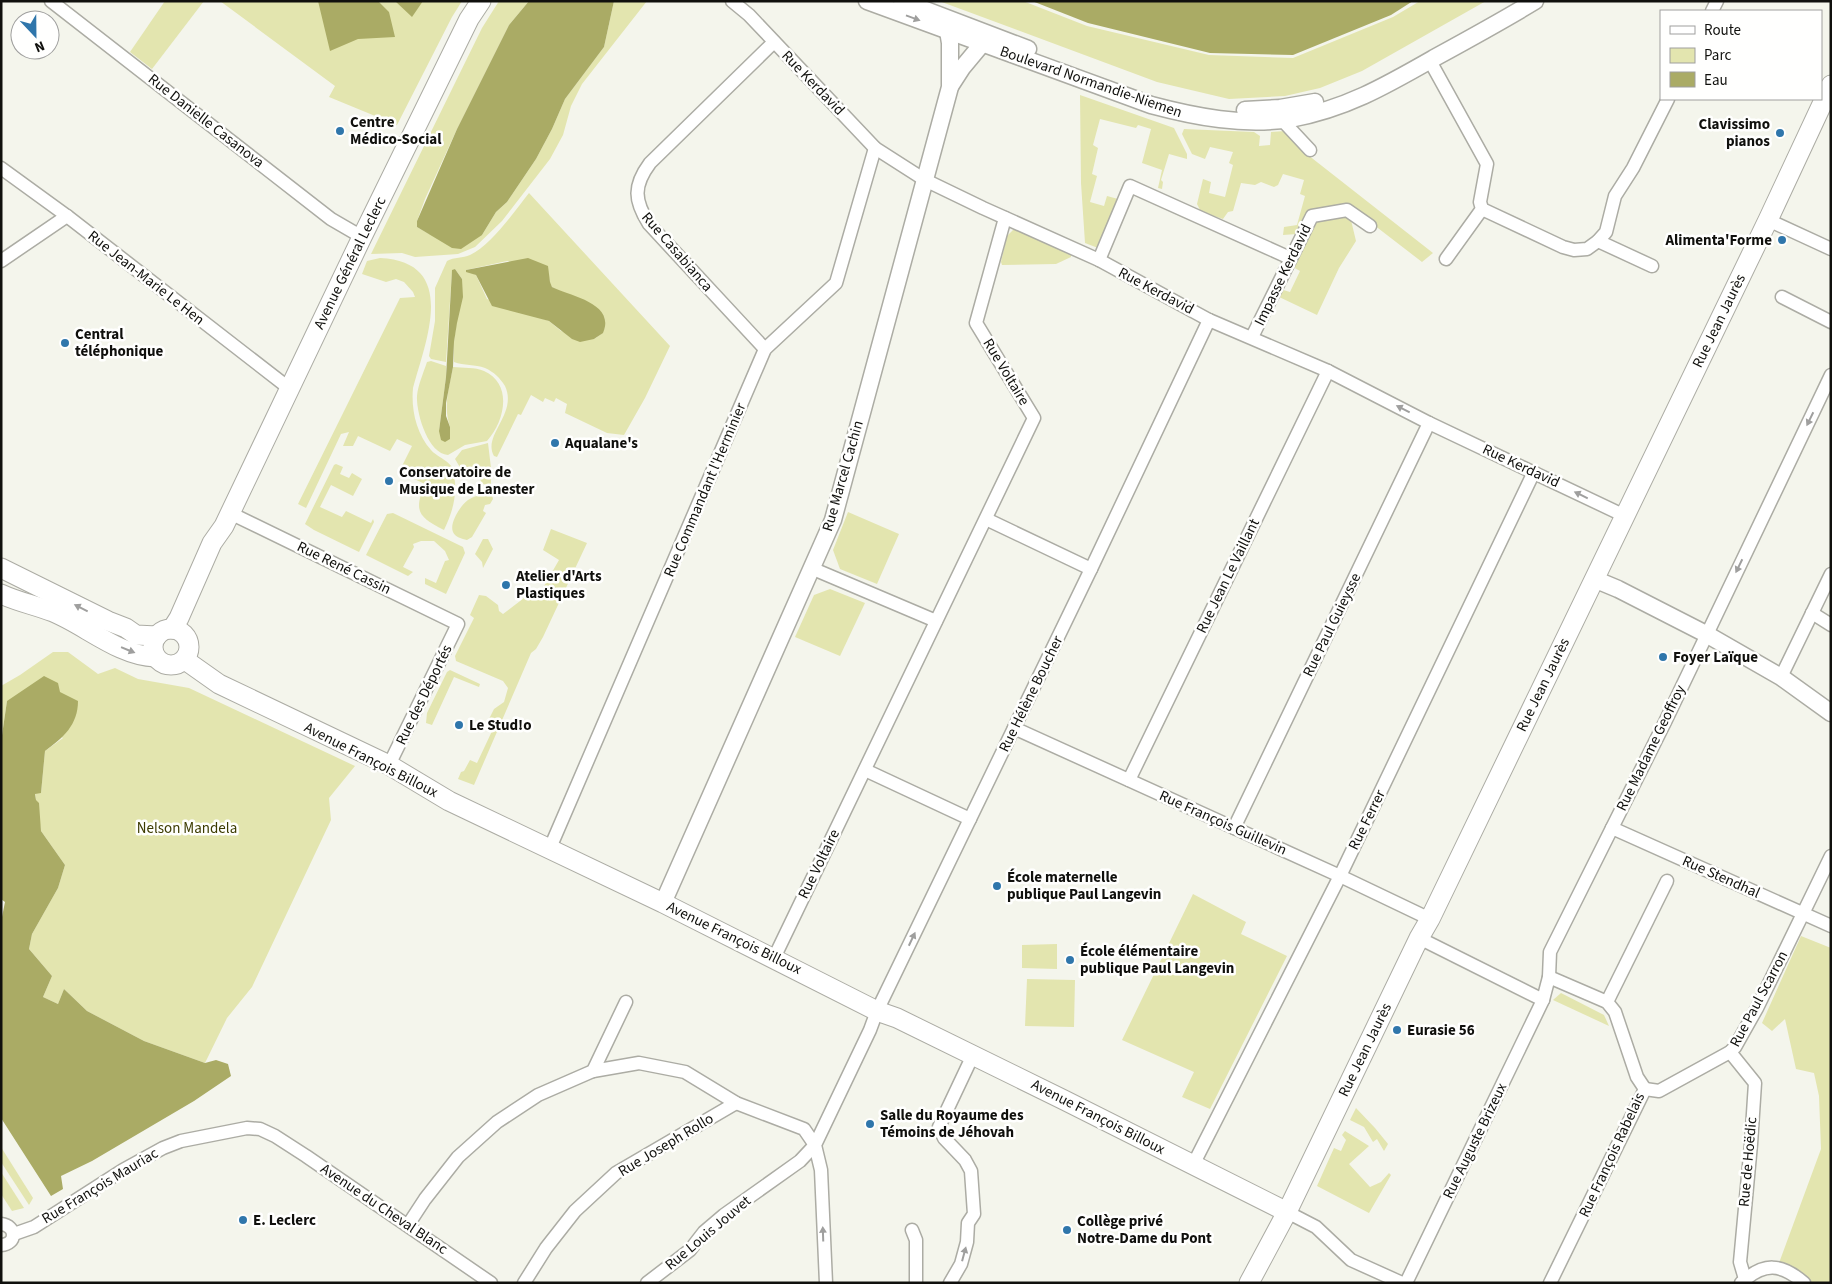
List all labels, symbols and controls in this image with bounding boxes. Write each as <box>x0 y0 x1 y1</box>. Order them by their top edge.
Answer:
north arrow <box>10 10 60 60</box>
legend <box>1660 10 1822 100</box>
one-way arrow <box>906 14 921 22</box>
text: Route <box>1704 20 1741 41</box>
text: N <box>31 35 48 57</box>
street label: Boulevard Normandie-Niemen <box>997 41 1185 123</box>
text: Parc <box>1704 45 1731 66</box>
street label: Rue Kerdavid <box>777 46 849 120</box>
street label: Rue Danielle Casanova <box>144 69 268 173</box>
text: Eau <box>1704 70 1728 91</box>
place label: Centre Médico-Social <box>350 112 442 150</box>
place label: Clavissimo pianos <box>1698 114 1770 152</box>
marker: Centre Médico-Social <box>334 125 346 137</box>
marker: Clavissimo pianos <box>1774 127 1786 139</box>
street label: Avenue Général Leclerc <box>309 193 391 333</box>
street label: Rue Casabianca <box>637 208 717 296</box>
street label: Impasse Kerdavid <box>1249 220 1317 330</box>
street label: Rue Jean-Marie Le Hen <box>83 226 209 330</box>
place label: Alimenta'Forme <box>1664 230 1772 251</box>
marker: Alimenta'Forme <box>1776 234 1788 246</box>
street label: Rue Kerdavid <box>1114 262 1198 320</box>
street label: Rue Jean Jaurès <box>1687 271 1751 371</box>
place label: Central téléphonique <box>75 324 164 362</box>
street label: Rue Voltaire <box>978 334 1034 410</box>
marker: Central téléphonique <box>59 337 71 349</box>
street label: Rue Commandant l'Herminier <box>659 399 752 580</box>
one-way arrow <box>1396 405 1410 413</box>
one-way arrow <box>1805 412 1813 426</box>
street label: Rue Marcel Cachin <box>817 418 869 534</box>
place label: Aqualane's <box>564 433 638 454</box>
marker: Aqualane's <box>549 437 561 449</box>
street label: Rue Kerdavid <box>1479 439 1563 493</box>
place label: Conservatoire de Musique de Lanester <box>399 462 535 500</box>
marker: Conservatoire de Musique de Lanester <box>383 475 395 487</box>
one-way arrow <box>1574 491 1588 499</box>
street label: Rue Jean Le Vaillant <box>1191 515 1265 637</box>
street label: Rue René Cassin <box>293 536 395 600</box>
one-way arrow <box>1735 558 1743 573</box>
place label: Atelier d'Arts Plastiques <box>515 566 602 604</box>
street label: Rue Paul Guieysse <box>1298 570 1366 680</box>
marker: Atelier d'Arts Plastiques <box>500 579 512 591</box>
one-way arrow <box>74 604 89 612</box>
street label: Rue Hélène Boucher <box>994 632 1069 756</box>
street label: Rue Jean Jaurès <box>1511 635 1575 735</box>
street label: Rue des Déportés <box>391 641 457 749</box>
one-way arrow <box>121 646 135 654</box>
place label: Foyer Laïque <box>1673 647 1758 668</box>
marker: Foyer Laïque <box>1657 651 1669 663</box>
street label: Rue Madame Geoffroy <box>1611 681 1691 815</box>
place label: Le Stud!o <box>469 715 532 736</box>
street label: Avenue François Billoux <box>300 717 442 803</box>
marker: Le Stud!o <box>453 719 465 731</box>
street label: Rue François Guillevin <box>1156 785 1290 861</box>
street label: Rue Ferrer <box>1343 786 1391 854</box>
park label: Nelson Mandela <box>137 818 237 839</box>
street label: Rue Voltaire <box>793 826 845 902</box>
street label: Rue Stendhal <box>1679 850 1763 904</box>
place label: École maternelle publique Paul Langevin <box>1007 867 1161 905</box>
marker: École maternelle publique Paul Langevin <box>991 880 1003 892</box>
street label: Avenue François Billoux <box>663 896 805 980</box>
one-way arrow <box>908 932 916 946</box>
place label: École élémentaire publique Paul Langevin <box>1080 941 1234 979</box>
street label: Rue Paul Scarron <box>1725 947 1793 1051</box>
marker: École élémentaire publique Paul Langevin <box>1064 954 1076 966</box>
street label: Rue Jean Jaurès <box>1333 1000 1397 1100</box>
place label: Eurasie 56 <box>1407 1020 1475 1041</box>
marker: Eurasie 56 <box>1391 1024 1403 1036</box>
street label: Avenue François Billoux <box>1027 1074 1169 1160</box>
street label: Rue Auguste Brizeux <box>1438 1079 1512 1202</box>
street label: Rue François Rabelais <box>1574 1089 1650 1221</box>
place label: Salle du Royaume des Témoins de Jéhovah <box>880 1105 1024 1143</box>
street label: Rue Joseph Rollo <box>614 1108 718 1182</box>
street label: Rue de Hoëdic <box>1734 1116 1762 1208</box>
marker: Salle du Royaume des Témoins de Jéhovah <box>864 1118 876 1130</box>
street label: Rue François Mauriac <box>38 1143 162 1229</box>
street label: Avenue du Cheval Blanc <box>316 1159 452 1260</box>
street label: Rue Louis Jouvet <box>661 1191 755 1275</box>
place label: E. Leclerc <box>253 1210 316 1231</box>
place label: Collège privé Notre-Dame du Pont <box>1077 1211 1212 1249</box>
marker: E. Leclerc <box>237 1214 249 1226</box>
marker: Collège privé Notre-Dame du Pont <box>1061 1224 1073 1236</box>
one-way arrow <box>819 1226 827 1242</box>
one-way arrow <box>960 1247 968 1262</box>

